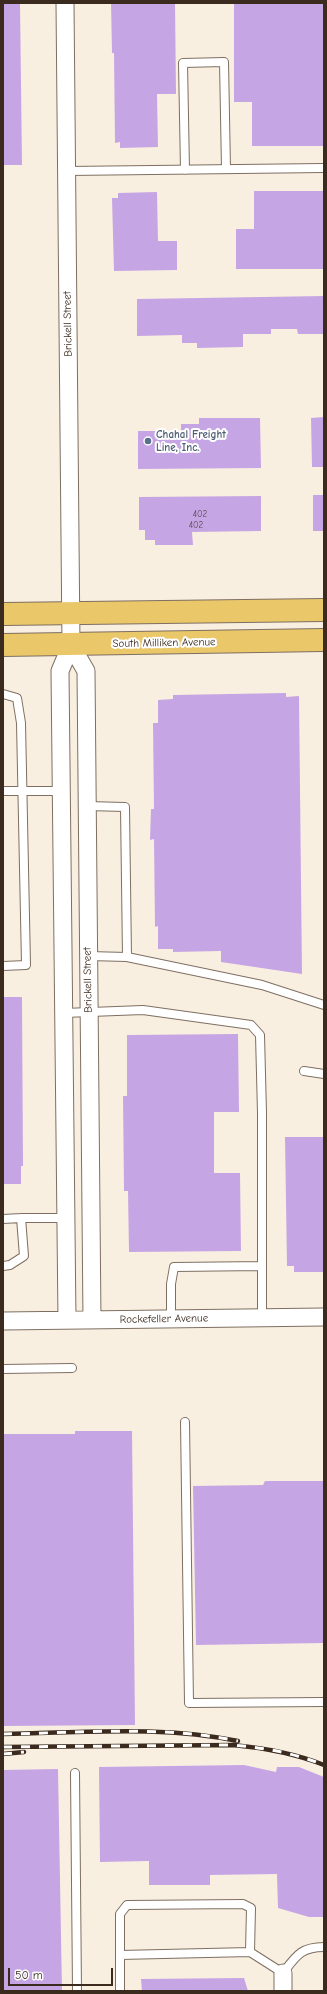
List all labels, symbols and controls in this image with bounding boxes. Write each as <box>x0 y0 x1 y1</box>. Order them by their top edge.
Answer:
street label: Brickell Street <box>61 291 75 357</box>
place label: Chahal Freight Line, Inc. <box>156 428 226 454</box>
marker: Chahal Freight Line, Inc. <box>143 436 153 446</box>
house number: 402 <box>193 509 207 519</box>
house number: 402 <box>189 520 203 530</box>
street label: South Milliken Avenue <box>112 636 216 650</box>
street label: Brickell Street <box>81 947 95 1013</box>
street label: Rockefeller Avenue <box>120 1312 208 1326</box>
scale bar <box>10 1960 115 1986</box>
text: 50 m <box>15 1968 43 1982</box>

